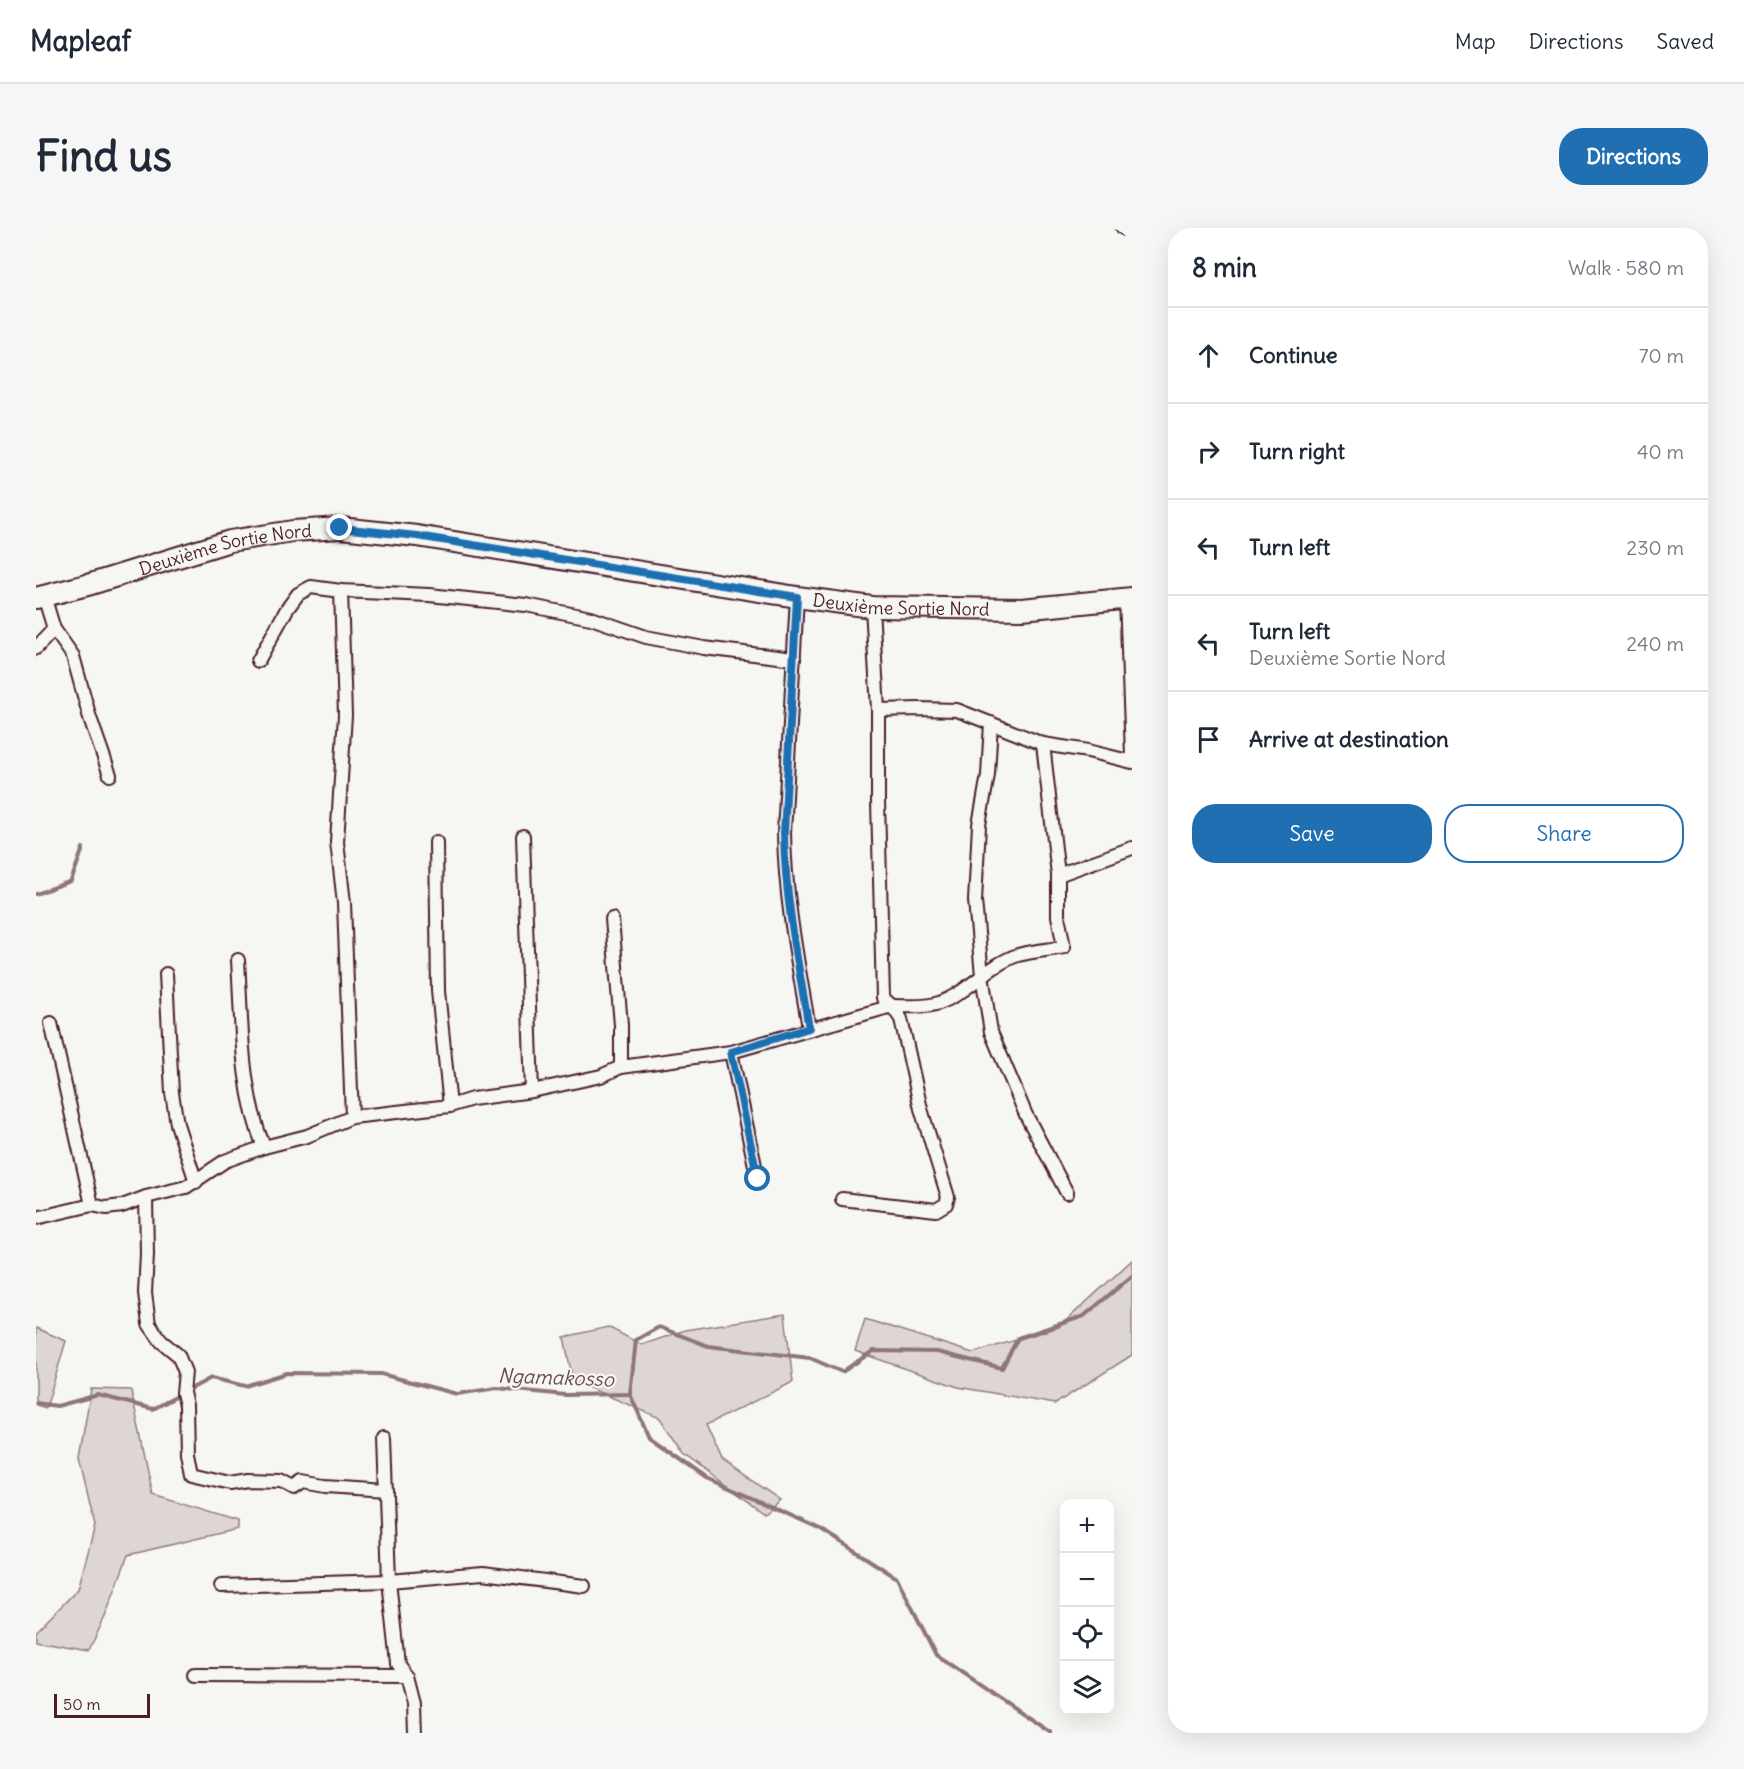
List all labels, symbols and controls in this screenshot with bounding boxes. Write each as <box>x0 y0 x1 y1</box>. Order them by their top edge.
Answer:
text: Mapleaf <box>30 23 131 59</box>
text: Map <box>1455 28 1496 55</box>
text: Directions <box>1529 28 1623 55</box>
text: Saved <box>1656 28 1714 55</box>
button: Directions <box>1559 128 1708 185</box>
text: Find us <box>36 130 172 182</box>
text: 8 min <box>1192 251 1257 284</box>
text: Walk · 580 m <box>1568 255 1684 280</box>
icon: ahead <box>1192 339 1225 372</box>
text: Continue <box>1249 341 1338 369</box>
text: 70 m <box>1639 343 1684 368</box>
icon: right <box>1192 435 1225 468</box>
text: Turn right <box>1249 437 1345 465</box>
text: 40 m <box>1637 439 1684 464</box>
route end <box>326 514 352 540</box>
street label: Deuxième Sortie Nord <box>136 518 313 580</box>
icon: left <box>1192 531 1225 564</box>
text: Turn left <box>1249 533 1330 561</box>
text: 230 m <box>1626 535 1684 560</box>
street label: Deuxième Sortie Nord <box>811 588 990 620</box>
text: Turn left <box>1249 617 1330 645</box>
icon: left <box>1192 627 1225 660</box>
text: 240 m <box>1626 631 1684 656</box>
text: Deuxième Sortie Nord <box>1249 645 1446 670</box>
icon: arrive <box>1192 723 1225 756</box>
text: Arrive at destination <box>1249 725 1449 753</box>
button: Save <box>1192 804 1432 863</box>
button: Share <box>1444 804 1684 863</box>
route start <box>744 1165 770 1191</box>
water label: Ngamakosso <box>498 1362 616 1392</box>
map controls <box>1060 1499 1114 1715</box>
button: + <box>1060 1499 1114 1553</box>
button: − <box>1060 1553 1114 1607</box>
button: locate <box>1060 1607 1114 1661</box>
button: layers <box>1060 1661 1114 1715</box>
scale bar <box>54 1691 150 1718</box>
text: 50 m <box>63 1694 101 1714</box>

